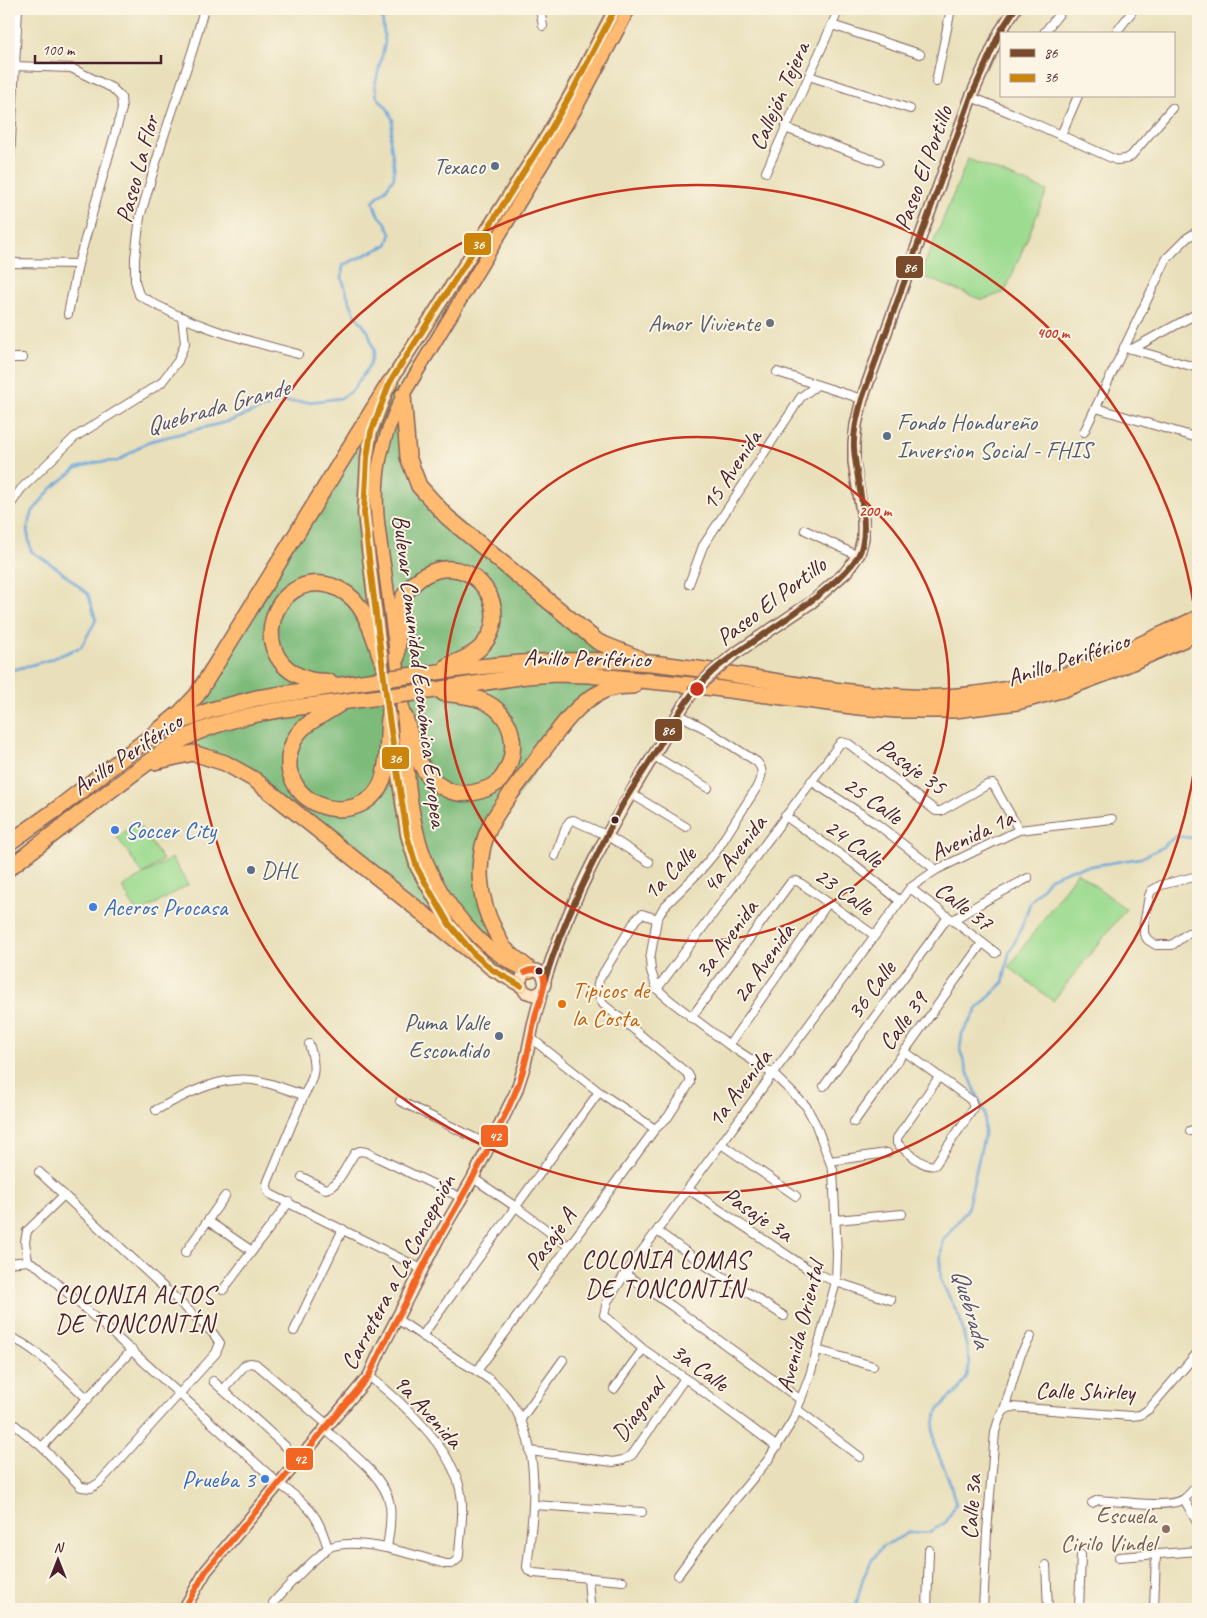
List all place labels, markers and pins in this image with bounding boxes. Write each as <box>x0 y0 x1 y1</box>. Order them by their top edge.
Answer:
place label: Texaco <box>434 151 487 181</box>
marker: Texaco <box>489 160 501 172</box>
place label: Amor Viviente <box>648 308 762 338</box>
marker: Amor Viviente <box>764 317 776 329</box>
place label: Fondo Hondureño Inversion Social - FHIS <box>897 407 1095 465</box>
marker: Fondo Hondureño Inversion Social - FHIS <box>881 430 893 442</box>
centre of rings <box>688 680 706 698</box>
place label: Soccer City <box>125 815 218 845</box>
unlabelled marker <box>610 815 620 825</box>
marker: Soccer City <box>109 824 121 836</box>
place label: DHL <box>261 855 299 885</box>
marker: DHL <box>245 864 257 876</box>
place label: Aceros Procasa <box>103 892 229 922</box>
marker: Aceros Procasa <box>87 901 99 913</box>
unlabelled marker <box>534 966 544 976</box>
place label: Tipicos de la Costa <box>572 975 651 1033</box>
marker: Tipicos de la Costa <box>556 998 568 1010</box>
place label: Puma Valle Escondido <box>404 1007 491 1065</box>
marker: Puma Valle Escondido <box>493 1030 505 1042</box>
place label: Prueba 3 <box>182 1464 257 1494</box>
marker: Prueba 3 <box>259 1473 271 1485</box>
place label: Escuela Cirilo Vindel <box>1060 1500 1160 1558</box>
marker: Escuela Cirilo Vindel <box>1160 1523 1172 1535</box>

